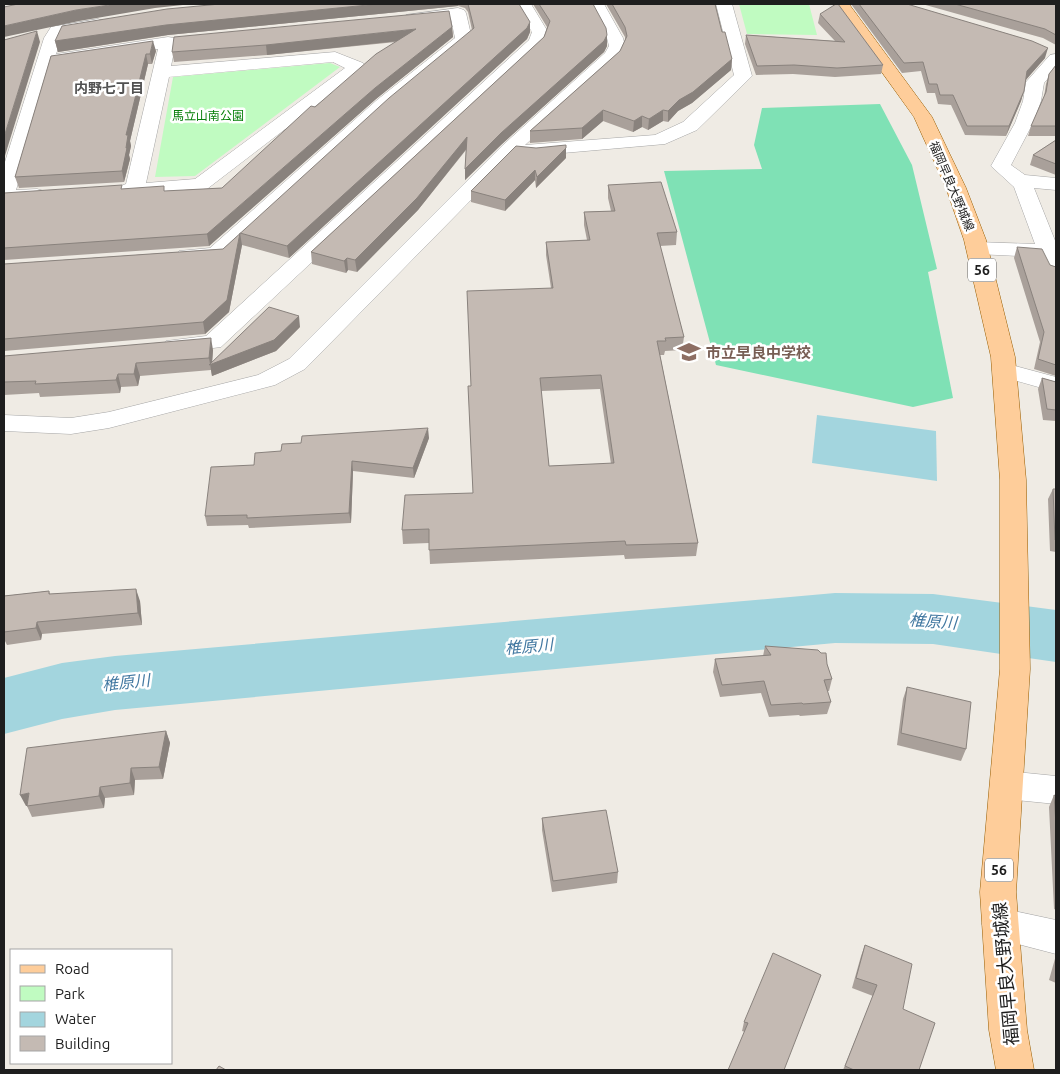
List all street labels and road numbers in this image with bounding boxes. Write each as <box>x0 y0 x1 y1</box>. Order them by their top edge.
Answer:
street label: 福岡早良大野城線 <box>927 139 977 233</box>
road number: 56 <box>968 258 996 282</box>
road number: 56 <box>985 858 1013 882</box>
street label: 福岡早良大野城線 <box>989 901 1021 1047</box>

